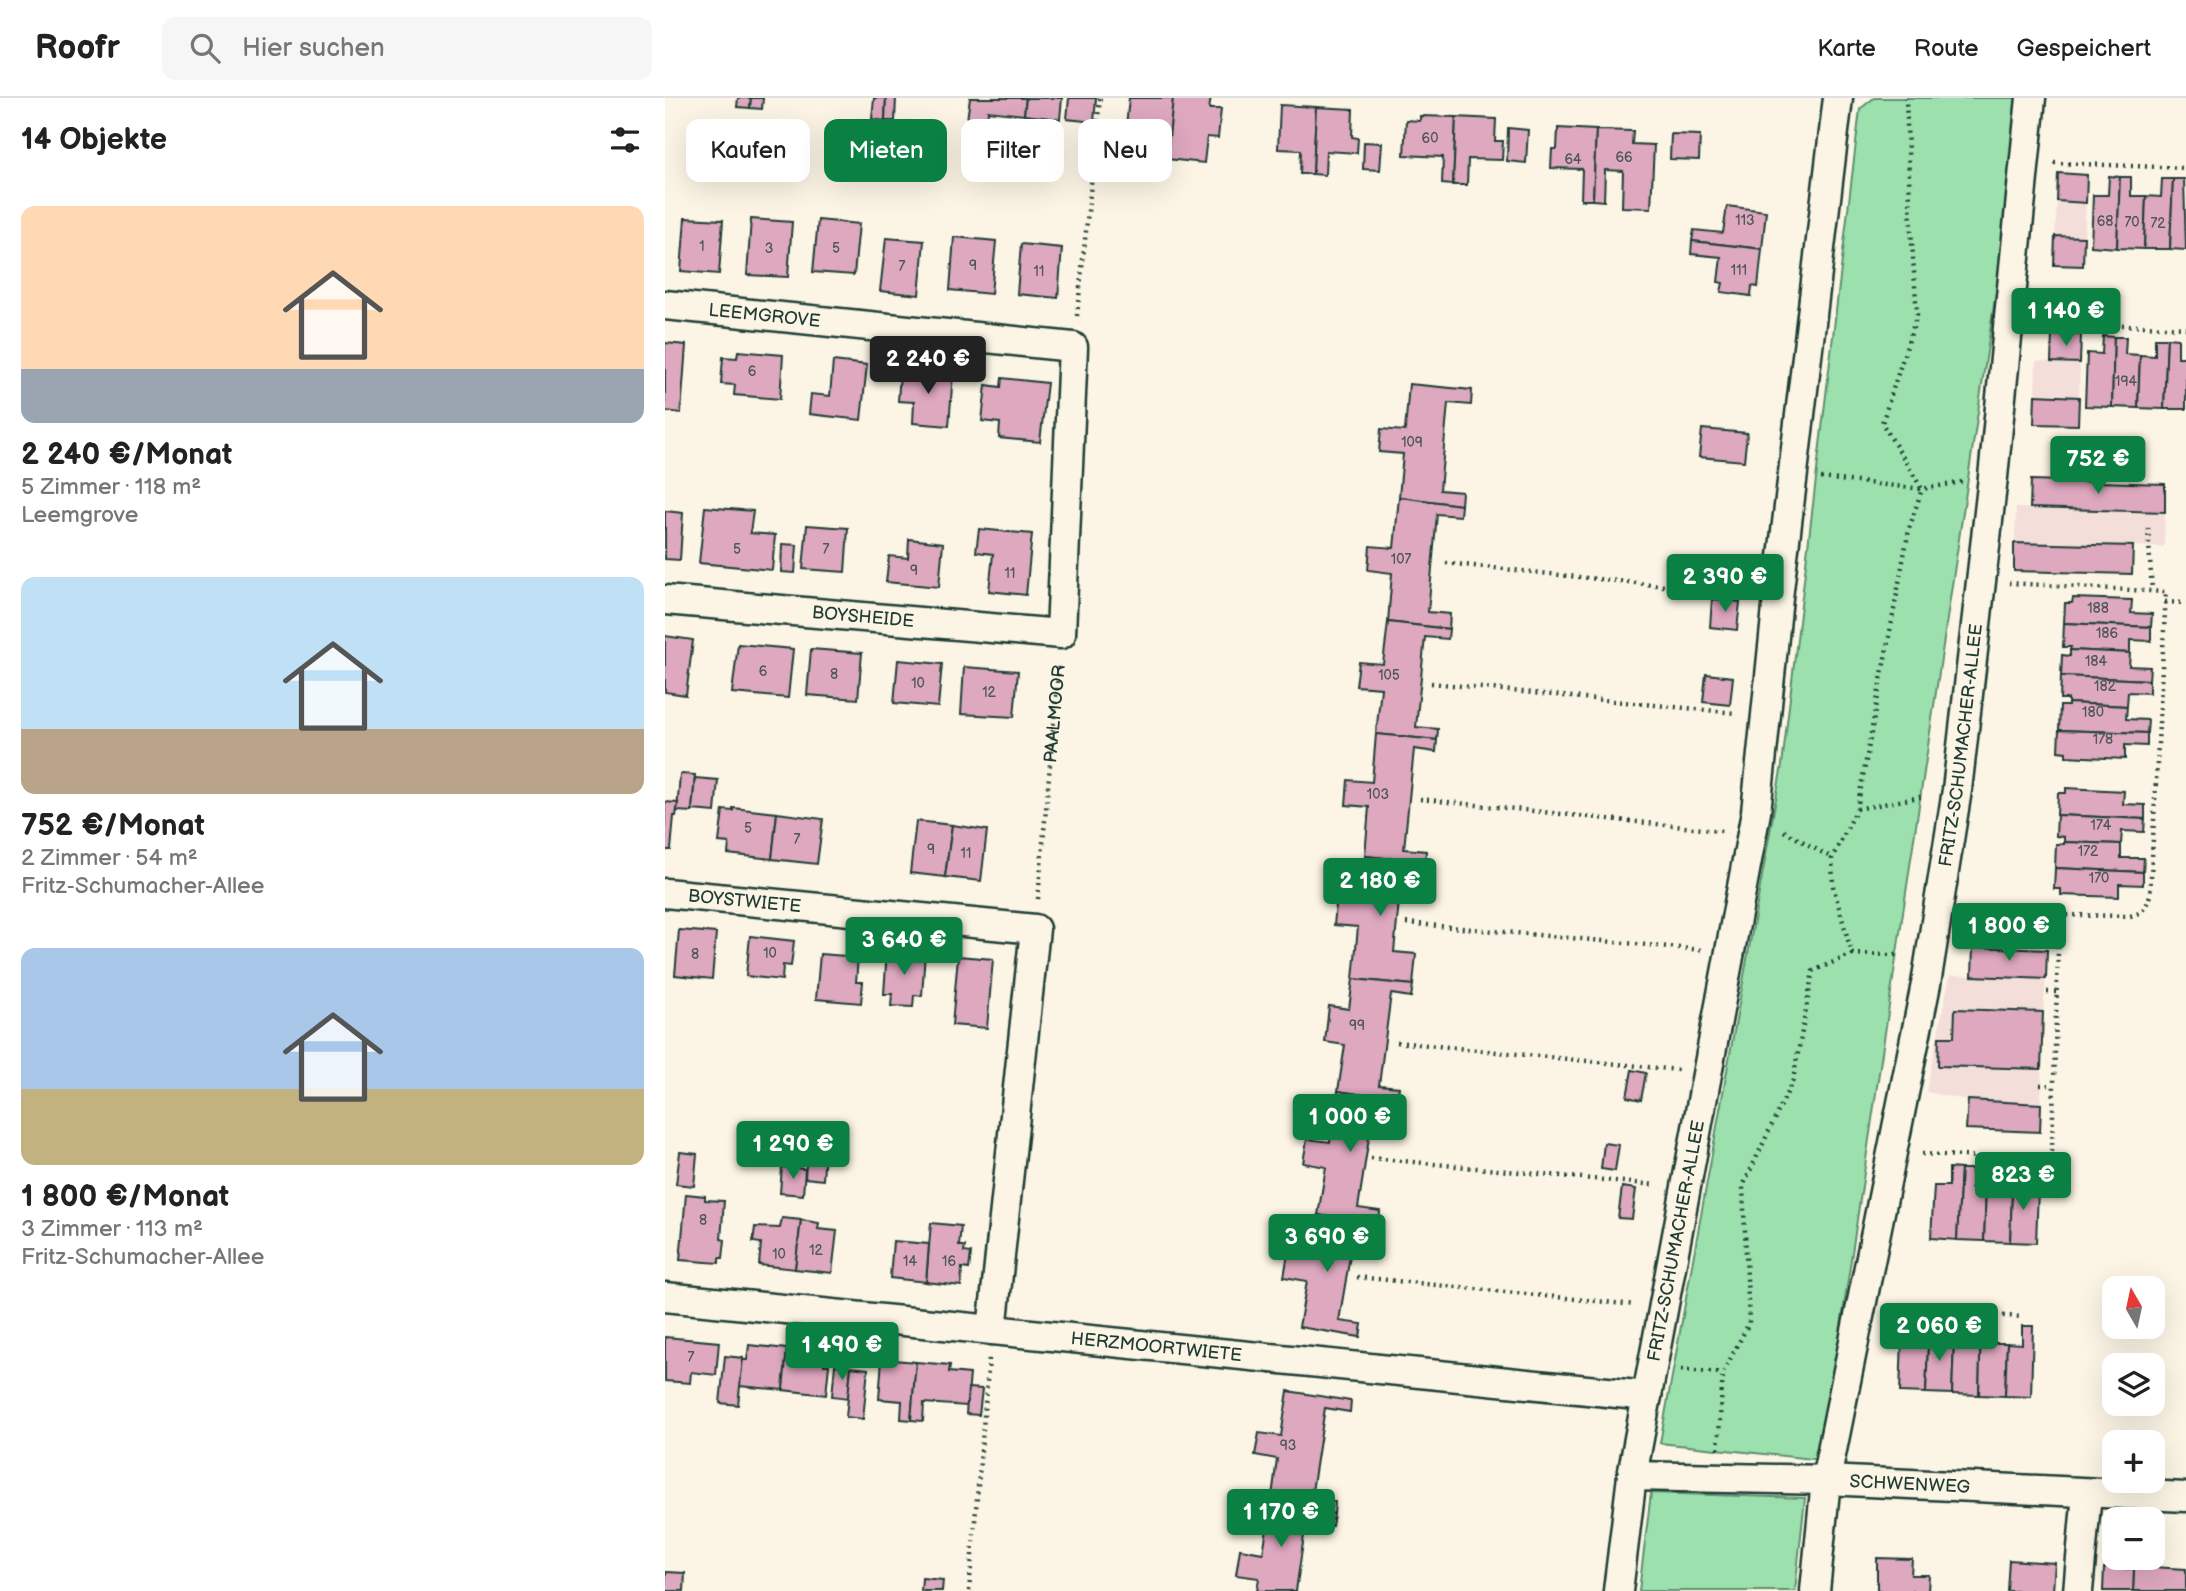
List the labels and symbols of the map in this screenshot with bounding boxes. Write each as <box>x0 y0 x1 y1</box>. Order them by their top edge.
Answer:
house number: 60 <box>1422 130 1438 147</box>
house number: 66 <box>1615 149 1633 166</box>
house number: 64 <box>1564 151 1582 168</box>
house number: 113 <box>1735 212 1755 229</box>
house number: 68 <box>2097 213 2113 230</box>
house number: 70 <box>2124 214 2140 231</box>
house number: 72 <box>2150 215 2166 232</box>
house number: 1 <box>699 238 705 255</box>
house number: 3 <box>765 240 773 257</box>
house number: 5 <box>832 240 840 257</box>
house number: 9 <box>969 257 977 274</box>
house number: 7 <box>899 258 906 275</box>
house number: 111 <box>1731 262 1747 279</box>
house number: 11 <box>1034 263 1044 280</box>
pin: 1 140 € <box>2001 288 2131 348</box>
street label: LEEMGROVE <box>708 299 822 331</box>
pin: 2 240 € <box>863 336 993 396</box>
house number: 6 <box>748 363 757 380</box>
house number: 194 <box>2115 373 2137 390</box>
house number: 109 <box>1401 434 1423 451</box>
pin: 752 € <box>2049 436 2147 496</box>
house number: 5 <box>733 541 741 558</box>
house number: 7 <box>823 541 830 558</box>
house number: 107 <box>1391 551 1411 568</box>
pin: 2 390 € <box>1660 554 1790 614</box>
house number: 9 <box>910 562 918 579</box>
house number: 11 <box>1005 565 1015 582</box>
house number: 188 <box>2087 600 2109 617</box>
street label: BOYSHEIDE <box>811 602 915 632</box>
street label: FRITZ-SCHUMACHER-ALLEE <box>1934 622 1987 868</box>
house number: 186 <box>2096 625 2119 642</box>
house number: 184 <box>2085 653 2108 670</box>
house number: 6 <box>759 663 768 680</box>
street label: PAALMOOR <box>1040 664 1069 764</box>
house number: 8 <box>830 666 838 683</box>
house number: 105 <box>1378 667 1400 684</box>
house number: 10 <box>911 675 925 692</box>
house number: 182 <box>2094 678 2117 695</box>
house number: 12 <box>982 684 997 701</box>
house number: 180 <box>2082 704 2104 721</box>
house number: 178 <box>2093 731 2113 748</box>
house number: 103 <box>1367 786 1389 803</box>
house number: 174 <box>2091 817 2112 834</box>
house number: 5 <box>744 820 752 837</box>
house number: 7 <box>794 831 801 848</box>
house number: 9 <box>927 841 935 858</box>
house number: 172 <box>2078 843 2099 860</box>
house number: 11 <box>961 845 971 862</box>
pin: 2 180 € <box>1315 858 1445 918</box>
house number: 170 <box>2089 870 2109 887</box>
street label: BOYSTWIETE <box>687 885 802 917</box>
pin: 1 800 € <box>1944 904 2074 963</box>
pin: 3 640 € <box>839 918 969 977</box>
house number: 10 <box>763 945 777 962</box>
house number: 8 <box>691 946 699 963</box>
house number: 99 <box>1349 1017 1365 1034</box>
pin: 1 000 € <box>1285 1094 1415 1154</box>
street label: FRITZ-SCHUMACHER-ALLEE <box>1643 1119 1709 1363</box>
pin: 1 290 € <box>728 1122 858 1181</box>
pin: 823 € <box>1974 1152 2072 1212</box>
house number: 8 <box>699 1212 707 1229</box>
pin: 3 690 € <box>1262 1214 1392 1274</box>
house number: 12 <box>809 1242 824 1259</box>
house number: 10 <box>772 1246 786 1263</box>
house number: 14 <box>903 1253 917 1270</box>
house number: 16 <box>942 1253 956 1270</box>
north arrow <box>2102 1276 2165 1339</box>
pin: 2 060 € <box>1874 1304 2004 1363</box>
pin: 1 490 € <box>777 1322 907 1382</box>
street label: HERZMOORTWIETE <box>1070 1327 1243 1366</box>
house number: 7 <box>688 1349 695 1366</box>
house number: 93 <box>1280 1437 1296 1454</box>
street label: SCHWENWEG <box>1849 1471 1971 1497</box>
pin: 1 170 € <box>1216 1490 1346 1549</box>

